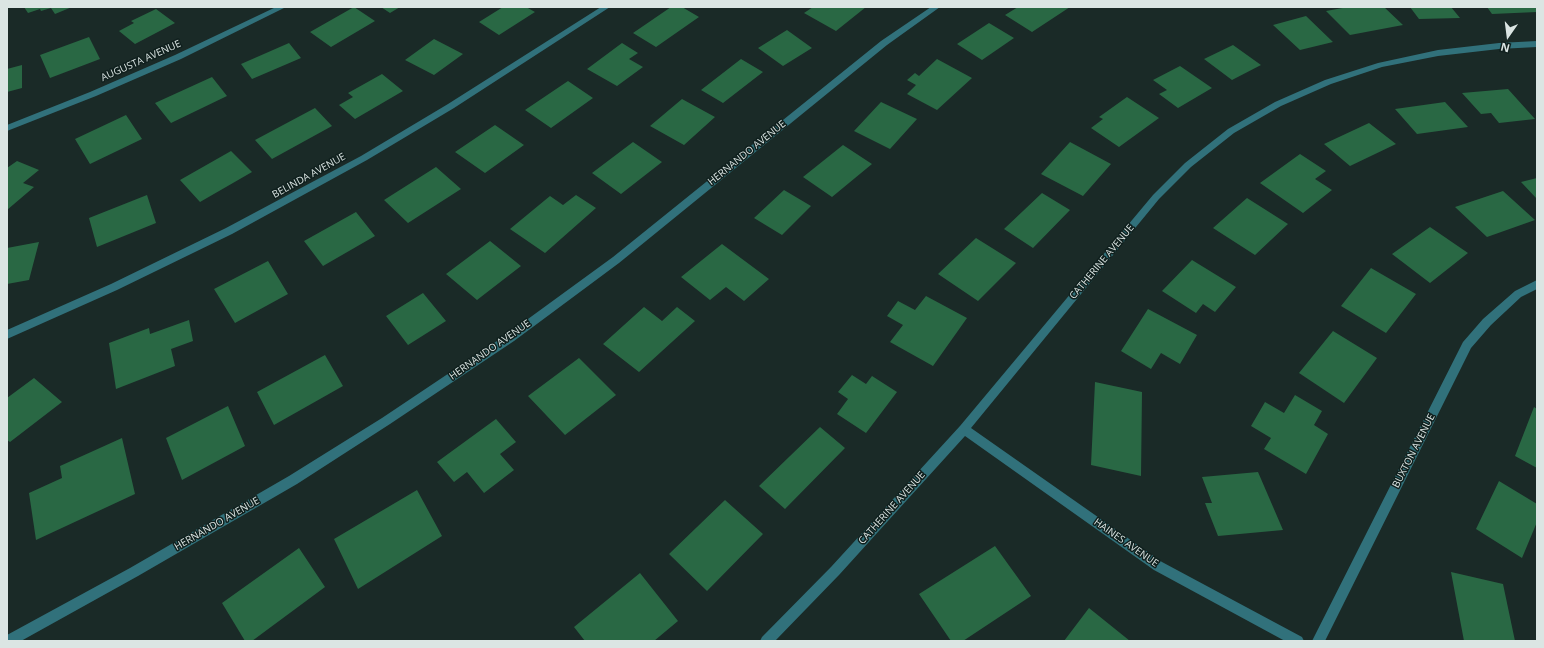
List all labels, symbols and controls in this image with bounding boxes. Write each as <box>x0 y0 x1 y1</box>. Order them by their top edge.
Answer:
north arrow <box>1488 16 1528 56</box>
street label: AUGUSTA AVENUE <box>99 38 183 84</box>
text: N <box>1499 40 1511 56</box>
street label: HERNANDO AVENUE <box>706 118 788 188</box>
street label: BELINDA AVENUE <box>270 151 348 201</box>
street label: CATHERINE AVENUE <box>1067 222 1137 302</box>
street label: HERNANDO AVENUE <box>447 317 533 383</box>
street label: BUXTON AVENUE <box>1390 412 1438 490</box>
street label: CATHERINE AVENUE <box>856 469 928 547</box>
street label: HERNANDO AVENUE <box>172 495 262 553</box>
street label: HAINES AVENUE <box>1091 516 1161 570</box>

